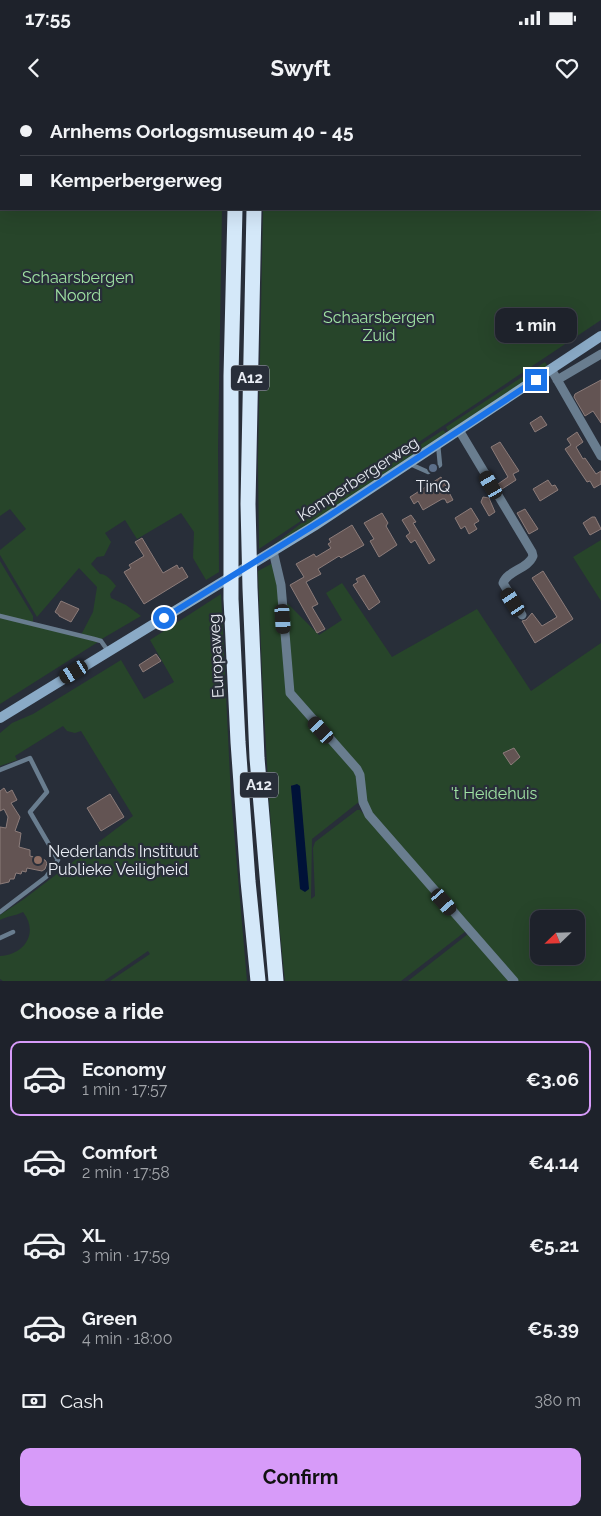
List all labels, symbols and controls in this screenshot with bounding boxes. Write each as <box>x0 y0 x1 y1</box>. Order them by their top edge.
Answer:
text: 17:55 <box>25 7 71 29</box>
icon: back <box>20 54 48 82</box>
icon: heart <box>553 54 581 82</box>
text: Swyft <box>270 55 331 81</box>
text: Arnhems Oorlogsmuseum 40 - 45 <box>50 120 353 142</box>
text: Kemperbergerweg <box>50 169 222 191</box>
park label: Schaarsbergen Noord <box>22 268 134 305</box>
park label: Schaarsbergen Zuid <box>323 308 435 345</box>
callout: 1 min <box>495 308 577 342</box>
text: 1 min <box>516 316 556 335</box>
road number: A12 <box>231 366 269 390</box>
route end <box>525 369 547 391</box>
street label: Kemperbergerweg <box>294 433 422 525</box>
marker: TinQ <box>427 462 439 474</box>
car <box>477 468 504 502</box>
place label: TinQ <box>416 477 450 496</box>
car <box>498 585 527 619</box>
car <box>274 604 291 634</box>
route start <box>153 607 175 629</box>
street label: Europaweg <box>204 613 228 699</box>
car <box>57 658 90 686</box>
car <box>305 714 336 746</box>
road number: A12 <box>240 772 278 798</box>
park label: 't Heidehuis <box>451 784 538 803</box>
place label: Nederlands Instituut Publieke Veiligheid <box>48 842 199 879</box>
marker: Nederlands Instituut Publieke Veiligheid <box>32 854 44 866</box>
car <box>428 886 459 918</box>
north arrow <box>530 910 585 965</box>
map controls <box>530 910 585 965</box>
text: Choose a ride <box>20 998 164 1024</box>
icon: car <box>22 1056 67 1101</box>
text: Economy <box>82 1058 166 1080</box>
text: €3.06 <box>526 1068 579 1090</box>
text: 1 min · 17:57 <box>82 1080 167 1099</box>
icon: car <box>22 1139 67 1184</box>
text: Comfort <box>82 1141 157 1163</box>
text: €4.14 <box>528 1151 579 1173</box>
text: 2 min · 17:58 <box>82 1163 170 1182</box>
icon: car <box>22 1222 67 1267</box>
text: XL <box>82 1224 105 1246</box>
text: €5.21 <box>529 1234 579 1256</box>
text: 3 min · 17:59 <box>82 1246 170 1265</box>
icon: car <box>22 1305 67 1350</box>
text: Green <box>82 1307 137 1329</box>
text: €5.39 <box>527 1317 579 1339</box>
text: 4 min · 18:00 <box>82 1329 172 1348</box>
icon: cash <box>20 1387 48 1415</box>
text: Cash <box>60 1390 104 1412</box>
text: 380 m <box>534 1391 581 1410</box>
button: Confirm <box>20 1448 581 1506</box>

